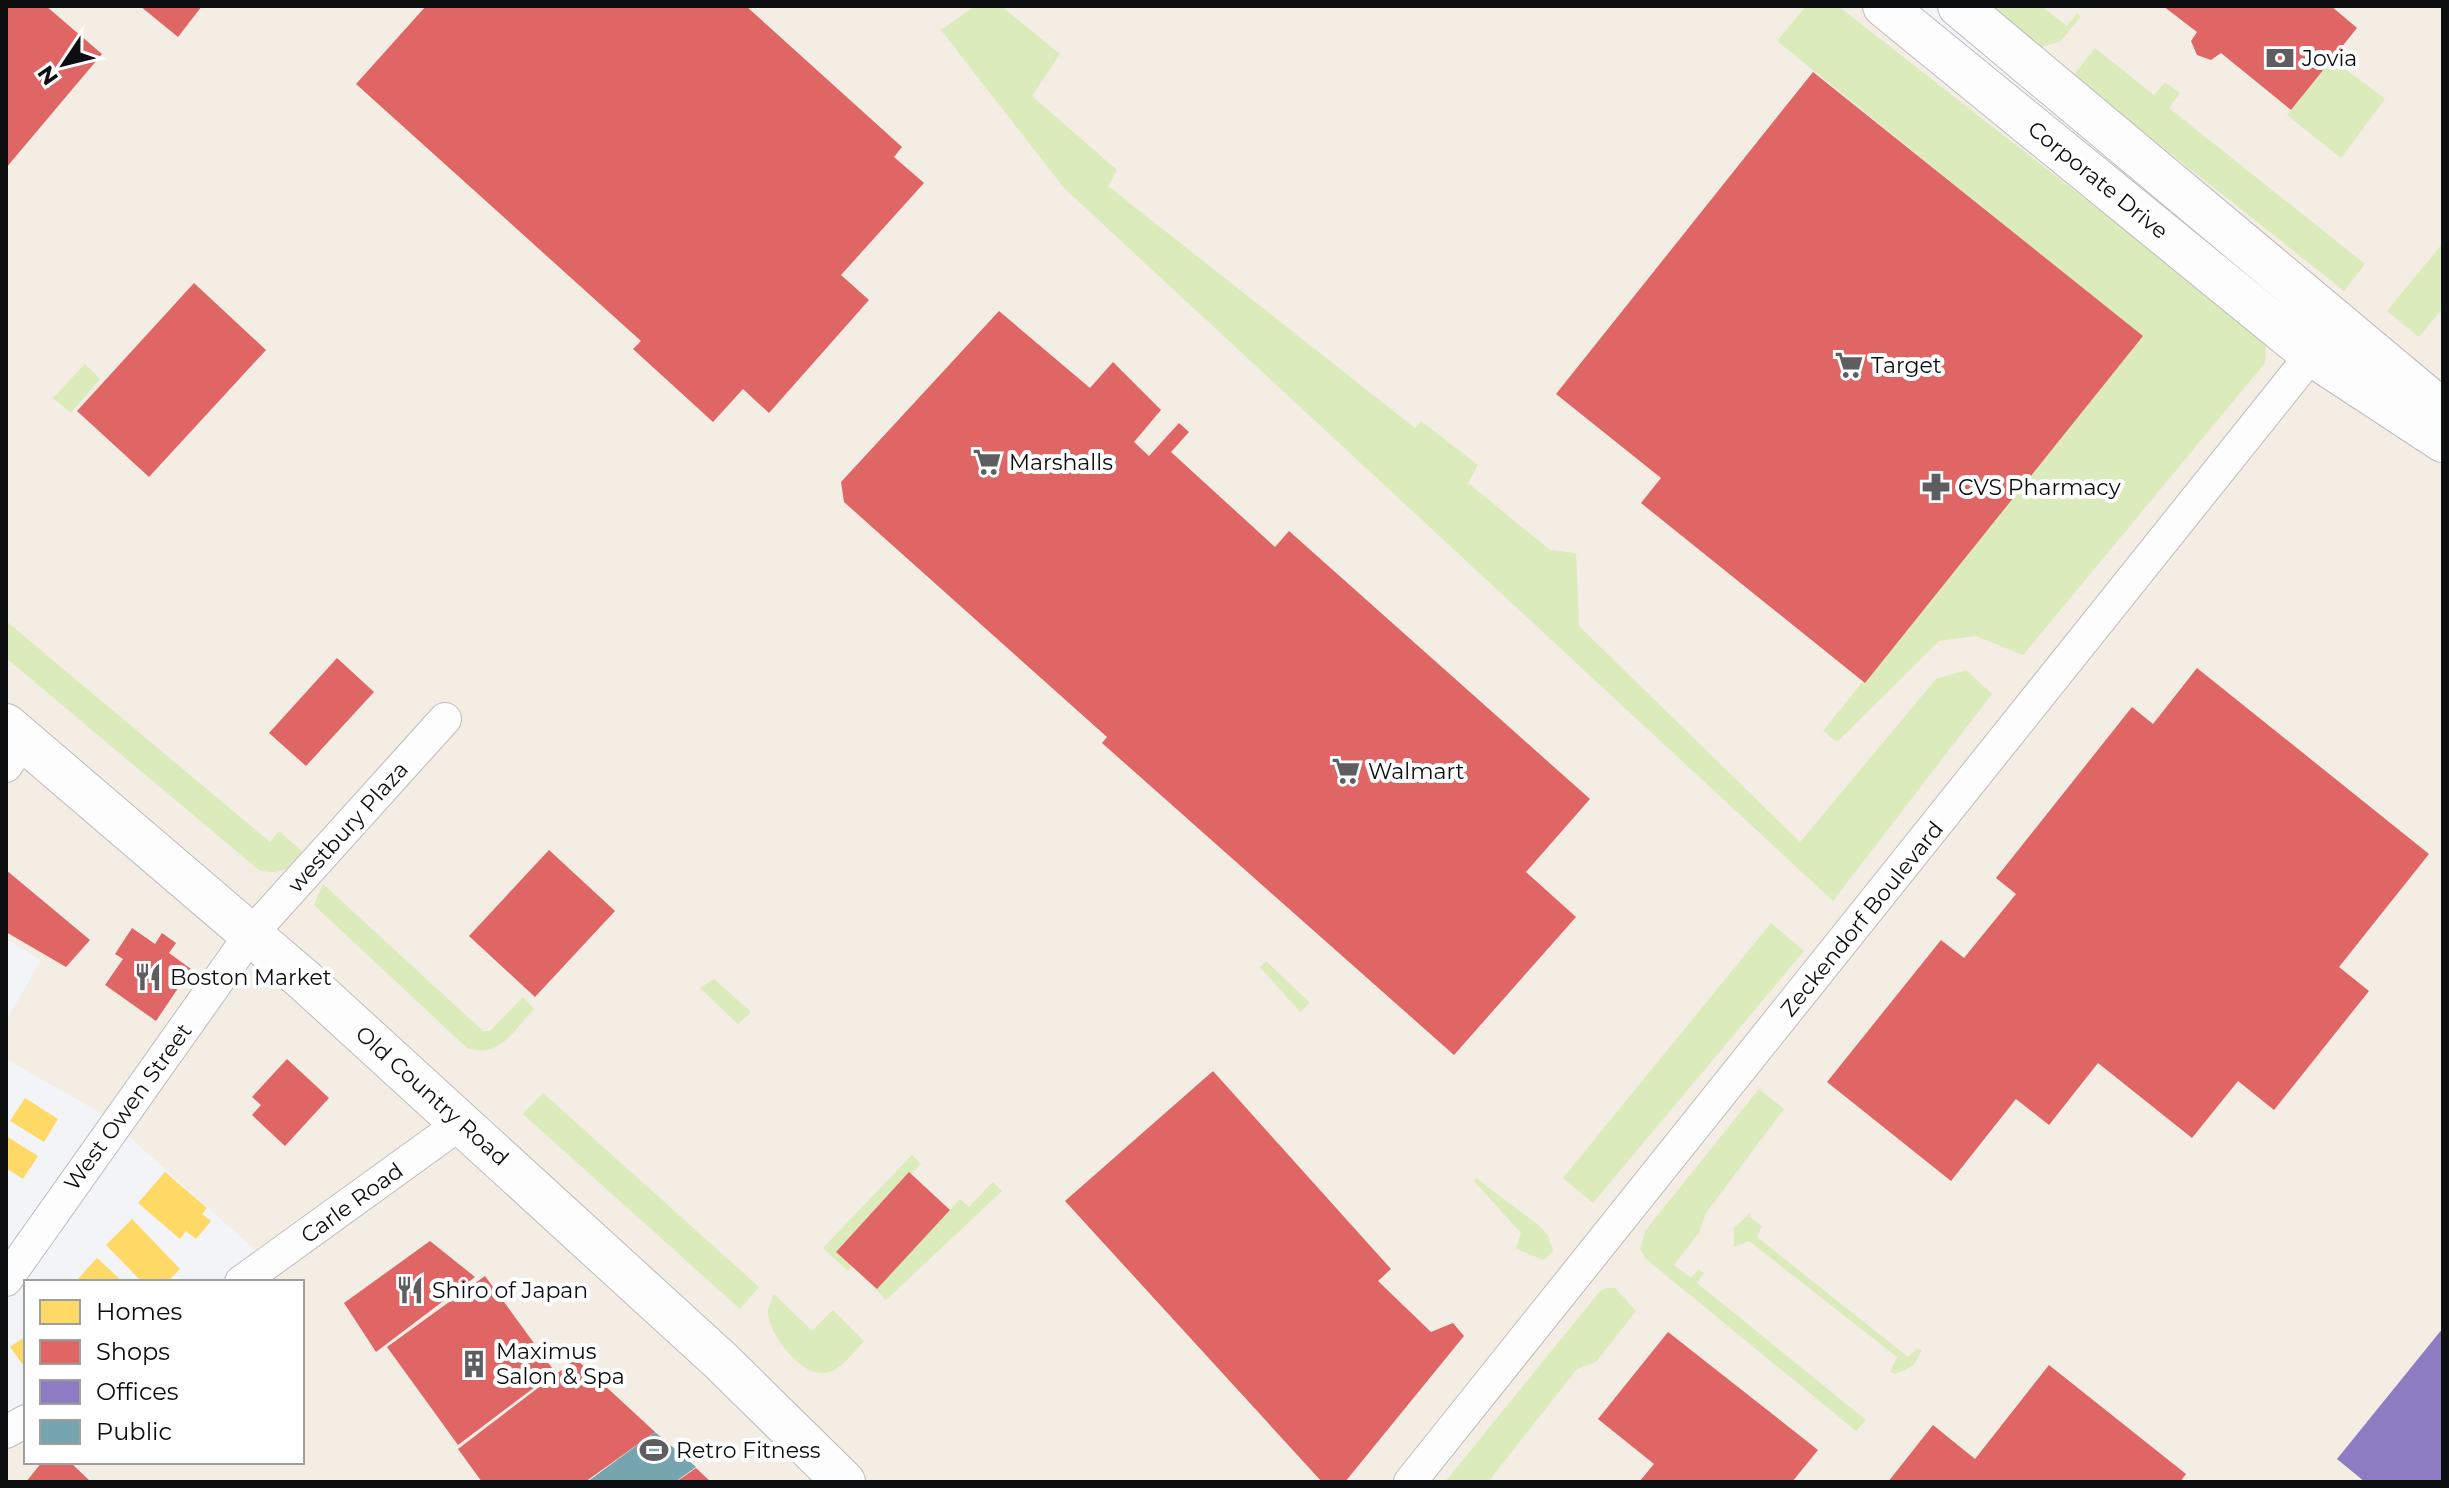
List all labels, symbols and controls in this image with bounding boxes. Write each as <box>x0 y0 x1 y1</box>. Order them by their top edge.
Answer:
north arrow <box>24 24 104 104</box>
bank icon: Jovia <box>2265 43 2295 73</box>
place label: Jovia <box>2301 45 2357 72</box>
text: N <box>32 60 64 90</box>
street label: Corporate Drive <box>2023 115 2173 245</box>
supermarket icon: Target <box>1834 350 1864 380</box>
place label: Target <box>1871 352 1942 379</box>
supermarket icon: Marshalls <box>972 447 1002 477</box>
place label: Marshalls <box>1009 449 1113 476</box>
pharmacy icon: CVS Pharmacy <box>1921 472 1951 502</box>
place label: CVS Pharmacy <box>1958 474 2121 501</box>
street label: westbury Plaza <box>282 756 414 898</box>
supermarket icon: Walmart <box>1331 756 1361 786</box>
place label: Walmart <box>1368 758 1465 785</box>
street label: Zeckendorf Boulevard <box>1775 816 1949 1022</box>
restaurant icon: Boston Market <box>133 962 163 992</box>
place label: Boston Market <box>170 964 332 991</box>
street label: West Owen Street <box>58 1018 198 1196</box>
street label: Old Country Road <box>350 1020 514 1172</box>
street label: Carle Road <box>296 1157 408 1249</box>
restaurant icon: Shiro of Japan <box>395 1275 425 1305</box>
place label: Shiro of Japan <box>432 1277 588 1304</box>
legend <box>24 1280 304 1464</box>
text: Homes <box>96 1297 182 1326</box>
text: Shops <box>96 1337 170 1366</box>
place label: Maximus Salon & Spa <box>496 1338 625 1390</box>
building icon: Maximus Salon & Spa <box>459 1349 489 1379</box>
text: Offices <box>96 1377 178 1406</box>
text: Public <box>96 1417 172 1446</box>
sports icon: Retro Fitness <box>639 1435 669 1465</box>
place label: Retro Fitness <box>676 1437 821 1464</box>

